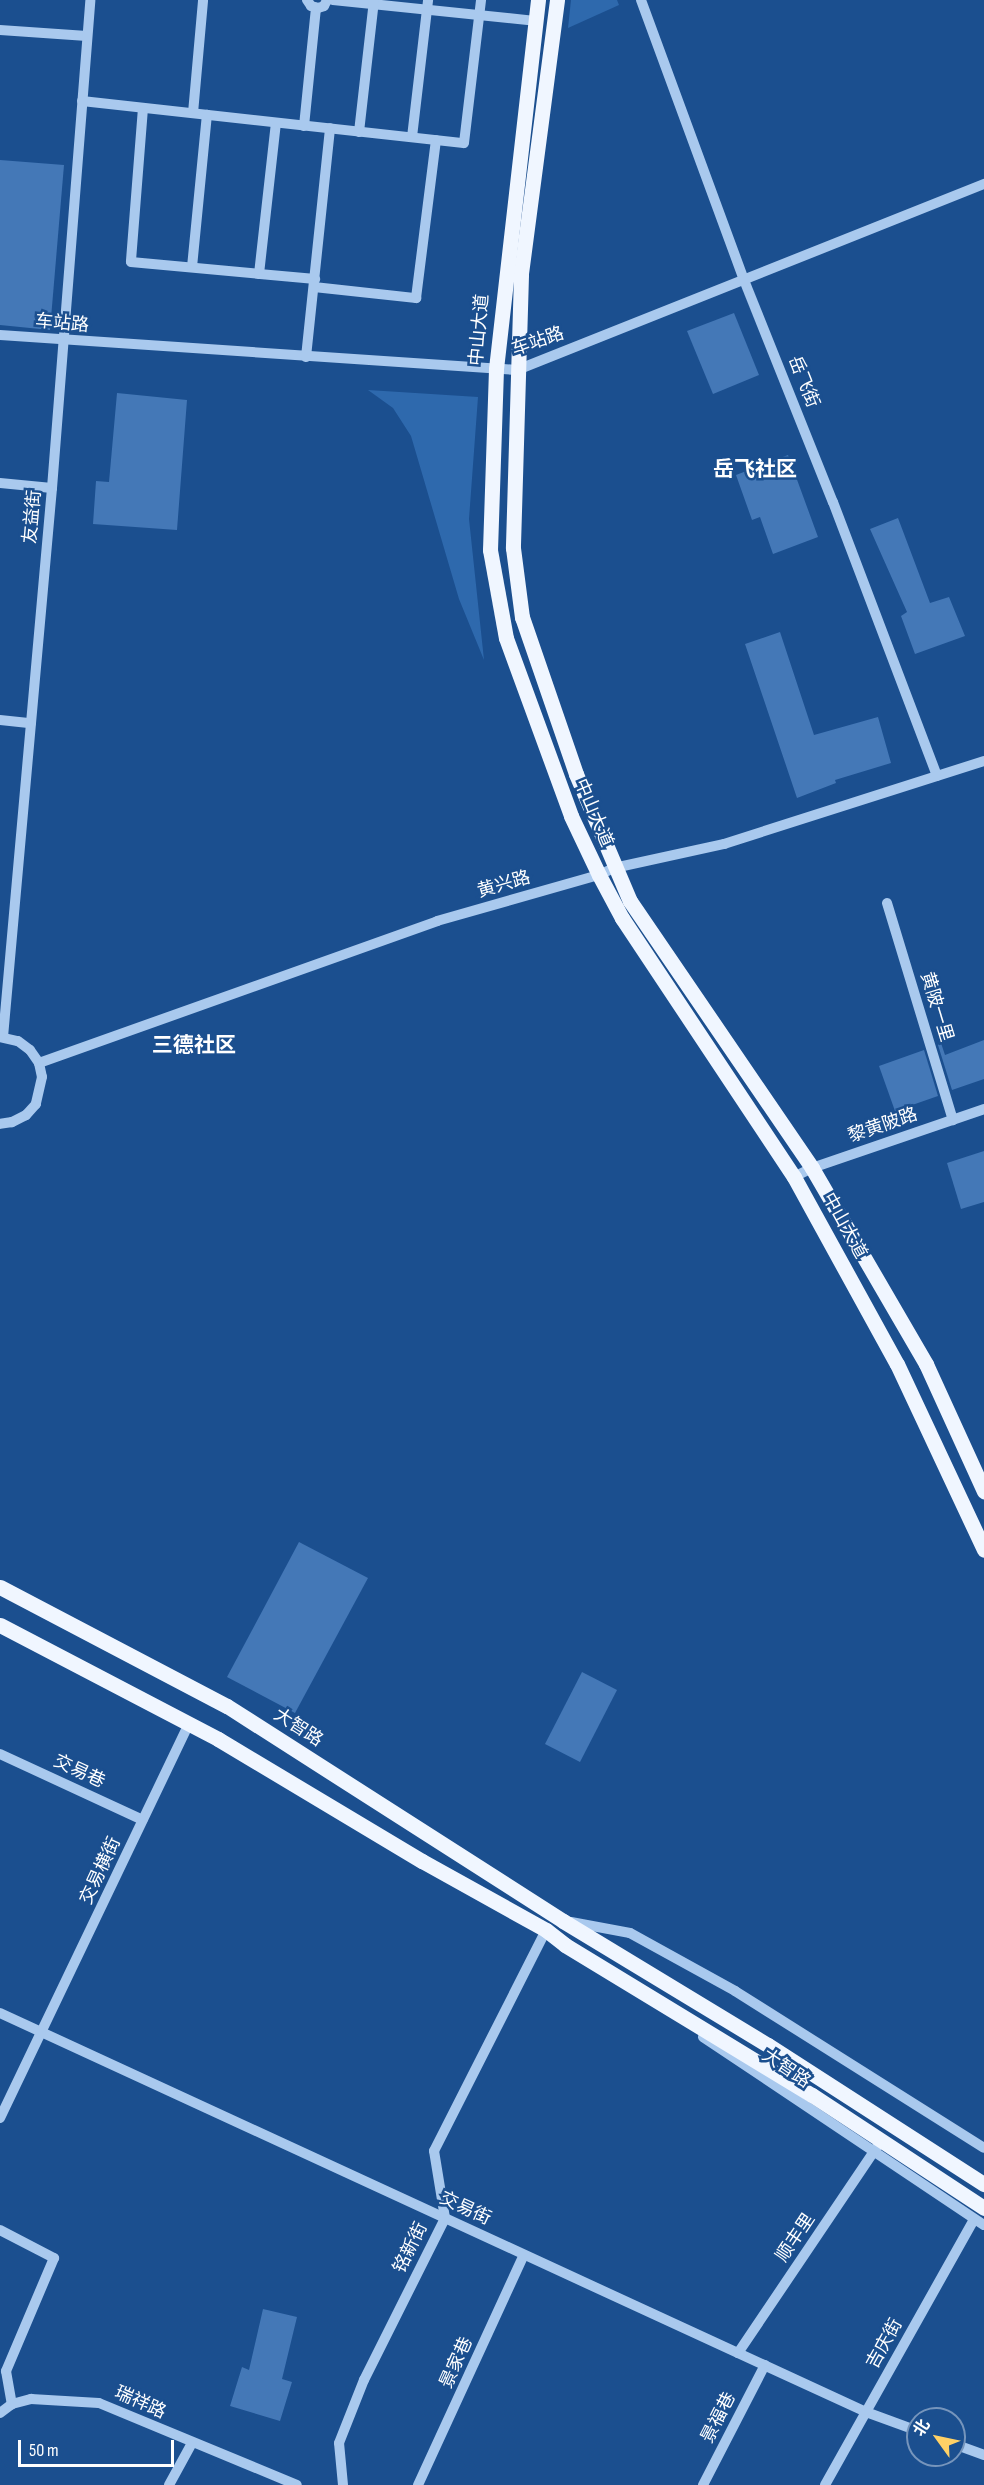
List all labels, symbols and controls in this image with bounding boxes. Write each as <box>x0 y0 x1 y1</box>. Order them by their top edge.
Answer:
street label: 中山大道 <box>466 293 494 367</box>
street label: 车站路 <box>34 311 90 337</box>
street label: 车站路 <box>509 323 567 361</box>
street label: 岳飞街 <box>783 353 823 411</box>
district label: 岳飞社区 <box>713 457 797 483</box>
street label: 友益街 <box>20 489 46 545</box>
street label: 中山大道 <box>569 776 617 850</box>
street label: 黄兴路 <box>475 867 533 903</box>
street label: 黄陂一里 <box>915 969 957 1045</box>
district label: 三德社区 <box>152 1033 236 1059</box>
street label: 黎黄陂路 <box>845 1104 921 1148</box>
street label: 中山大道 <box>817 1189 871 1263</box>
street label: 大智路 <box>269 1704 327 1752</box>
street label: 交易巷 <box>50 1751 108 1793</box>
street label: 交易横街 <box>76 1834 126 1908</box>
street label: 大智路 <box>758 2045 814 2093</box>
street label: 交易街 <box>436 2188 494 2230</box>
street label: 顺丰里 <box>772 2210 820 2266</box>
street label: 铭新街 <box>389 2219 433 2277</box>
street label: 吉庆街 <box>862 2315 908 2373</box>
street label: 景家巷 <box>436 2334 478 2392</box>
street label: 瑞祥路 <box>111 2382 169 2424</box>
street label: 景福巷 <box>697 2389 741 2447</box>
north arrow <box>906 2407 966 2467</box>
text: 北 <box>910 2416 934 2440</box>
scale bar <box>21 2428 177 2466</box>
text: 50 m <box>29 2440 59 2461</box>

